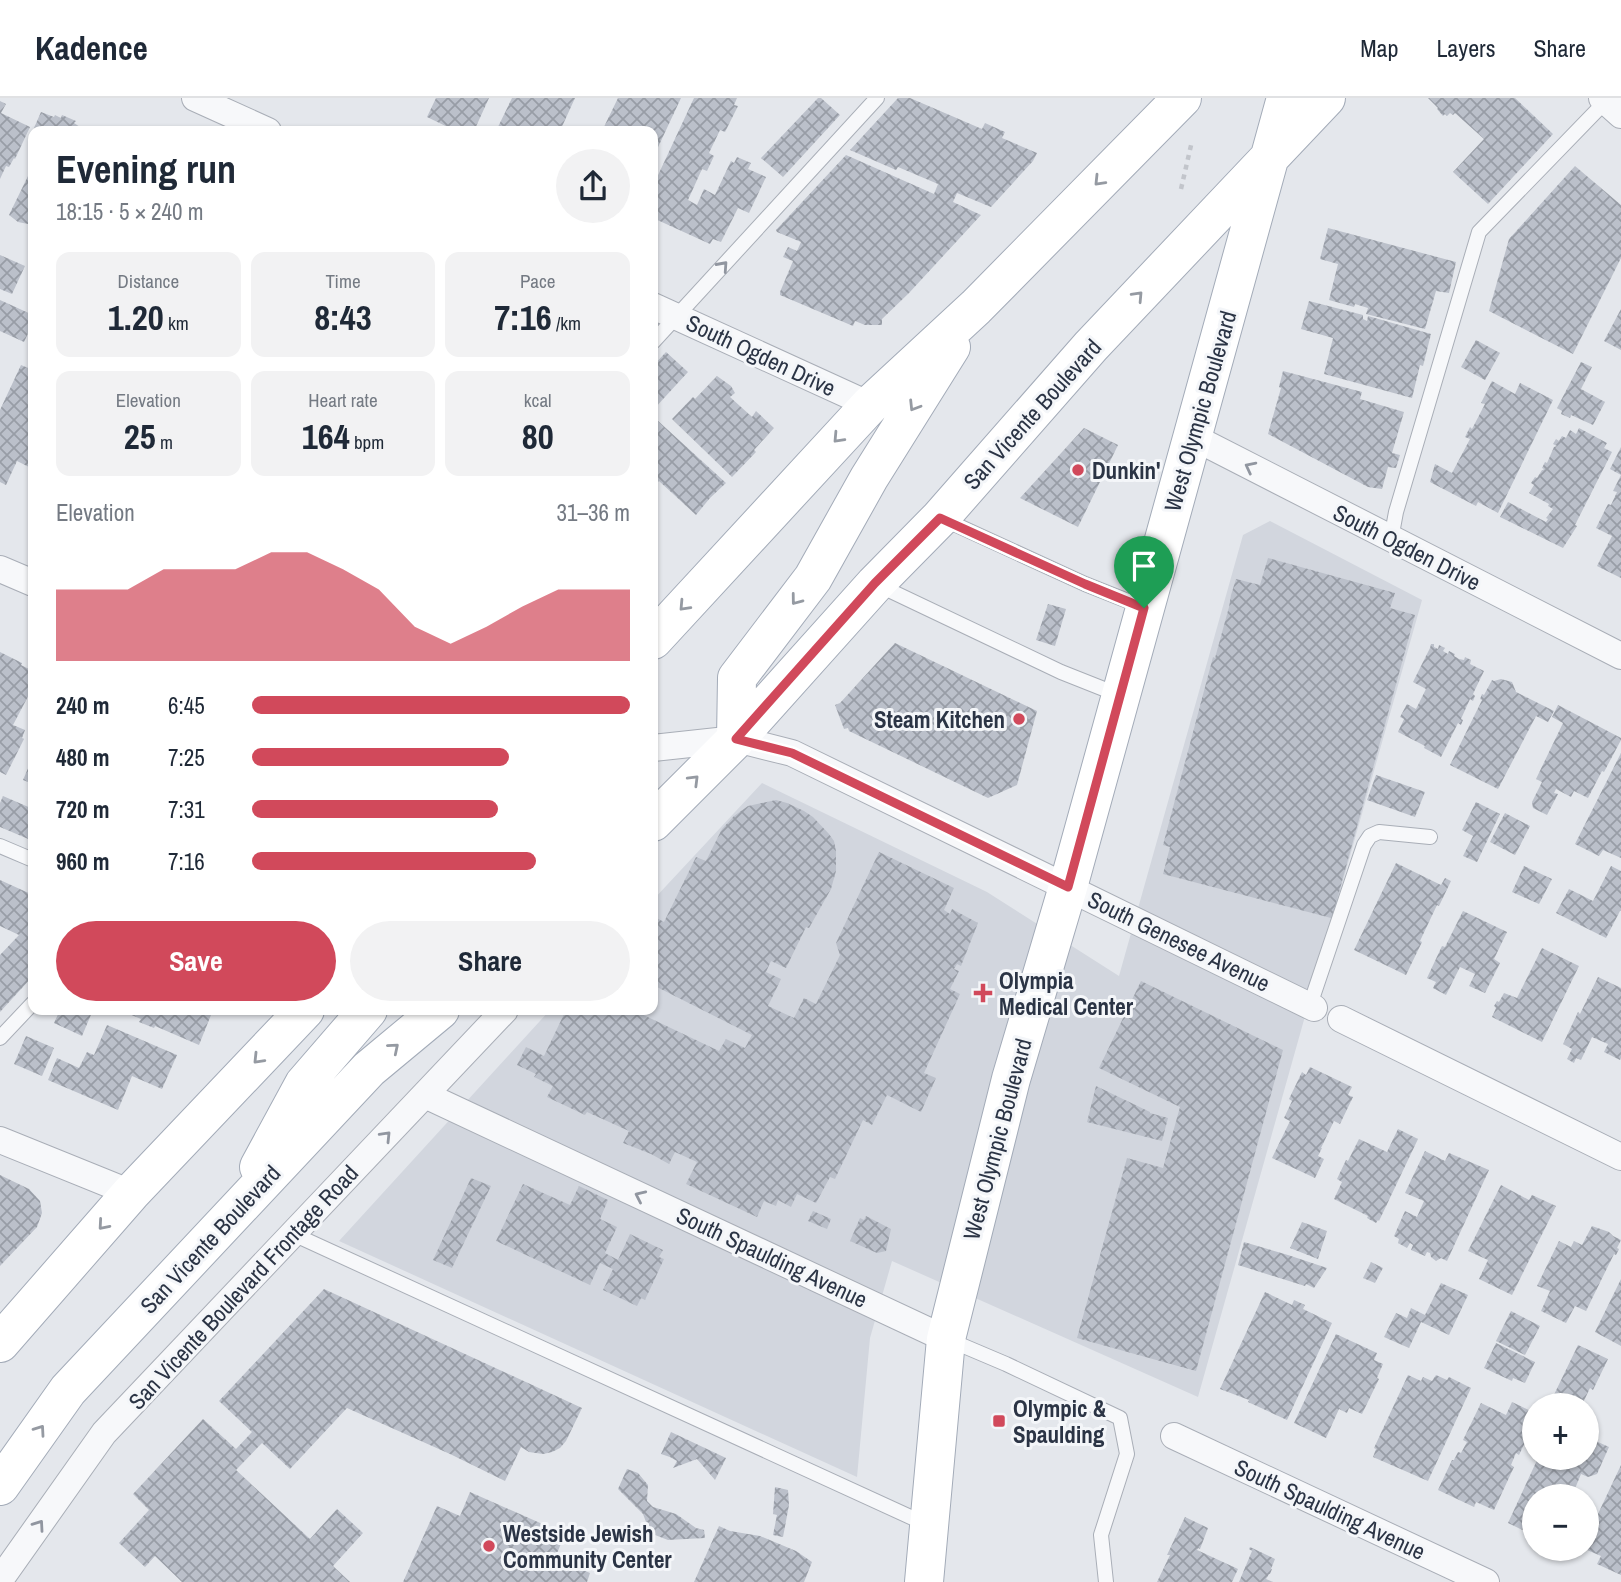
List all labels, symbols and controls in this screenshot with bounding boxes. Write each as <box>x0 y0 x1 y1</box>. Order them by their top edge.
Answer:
text: Kadence <box>35 26 148 70</box>
text: Map <box>1360 32 1398 64</box>
text: Layers <box>1436 32 1495 64</box>
text: Share <box>1533 32 1586 64</box>
text: Evening run <box>56 144 236 195</box>
button: share <box>556 149 630 223</box>
one-way arrow <box>1094 173 1107 186</box>
text: 18:15 · 5 × 240 m <box>56 196 203 227</box>
one-way arrow <box>715 262 727 275</box>
text: Distance <box>118 268 179 294</box>
text: Time <box>325 268 361 294</box>
text: Pace <box>520 268 555 294</box>
one-way arrow <box>1129 291 1142 304</box>
text: 1.20 <box>108 294 164 341</box>
text: 8:43 <box>314 294 372 341</box>
text: 7:16 <box>494 294 552 341</box>
street label: South Ogden Drive <box>681 307 841 403</box>
street label: West Olympic Boulevard <box>1157 307 1243 515</box>
text: km <box>164 310 189 336</box>
text: /km <box>552 310 581 336</box>
street label: San Vicente Boulevard <box>956 332 1108 496</box>
text: Elevation <box>116 387 181 413</box>
text: Heart rate <box>308 387 378 413</box>
text: kcal <box>524 387 552 413</box>
one-way arrow <box>910 399 923 412</box>
text: 25 <box>124 413 156 460</box>
text: 164 <box>302 413 350 460</box>
text: 80 <box>522 413 554 460</box>
text: m <box>156 429 173 455</box>
text: bpm <box>350 429 384 455</box>
one-way arrow <box>834 430 847 443</box>
place label: Dunkin' <box>1092 455 1160 486</box>
one-way arrow <box>1245 461 1257 475</box>
marker: Dunkin' <box>1070 462 1086 478</box>
text: Elevation <box>56 497 135 528</box>
text: 31–36 m <box>557 497 630 528</box>
street label: South Ogden Drive <box>1328 497 1486 597</box>
pin <box>1114 536 1174 608</box>
icon: arrive <box>1125 547 1163 585</box>
one-way arrow <box>791 593 804 605</box>
one-way arrow <box>680 598 693 611</box>
text: 240 m <box>56 690 109 721</box>
text: 6:45 <box>168 690 205 721</box>
place label: Steam Kitchen <box>874 704 1005 735</box>
marker: Steam Kitchen <box>1011 711 1027 727</box>
text: 480 m <box>56 742 109 773</box>
text: 7:25 <box>168 742 205 773</box>
one-way arrow <box>686 776 699 789</box>
text: 720 m <box>56 794 109 825</box>
text: 7:31 <box>168 794 205 825</box>
text: 960 m <box>56 846 109 877</box>
text: 7:16 <box>168 846 205 877</box>
street label: South Genesee Avenue <box>1083 883 1275 999</box>
button: Save <box>56 921 336 1001</box>
button: Share <box>350 921 630 1001</box>
place label: Olympia Medical Center <box>999 965 1134 1022</box>
marker: Olympia Medical Center <box>973 983 993 1003</box>
street label: West Olympic Boulevard <box>955 1035 1039 1243</box>
one-way arrow <box>385 1044 398 1056</box>
one-way arrow <box>254 1051 267 1064</box>
one-way arrow <box>378 1131 390 1144</box>
street label: San Vicente Boulevard Frontage Road <box>121 1158 365 1416</box>
street label: San Vicente Boulevard <box>133 1158 287 1320</box>
one-way arrow <box>635 1190 647 1204</box>
street label: South Spaulding Avenue <box>671 1199 873 1315</box>
one-way arrow <box>99 1217 111 1230</box>
place label: Olympic & Spaulding <box>1013 1393 1107 1450</box>
map controls <box>1522 1393 1599 1561</box>
button: + <box>1522 1393 1599 1470</box>
marker: Olympic & Spaulding <box>991 1413 1007 1429</box>
one-way arrow <box>31 1425 44 1438</box>
street label: South Spaulding Avenue <box>1229 1451 1431 1567</box>
button: − <box>1522 1484 1599 1561</box>
place label: Westside Jewish Community Center <box>503 1518 672 1575</box>
one-way arrow <box>31 1520 44 1533</box>
marker: Westside Jewish Community Center <box>481 1538 497 1554</box>

